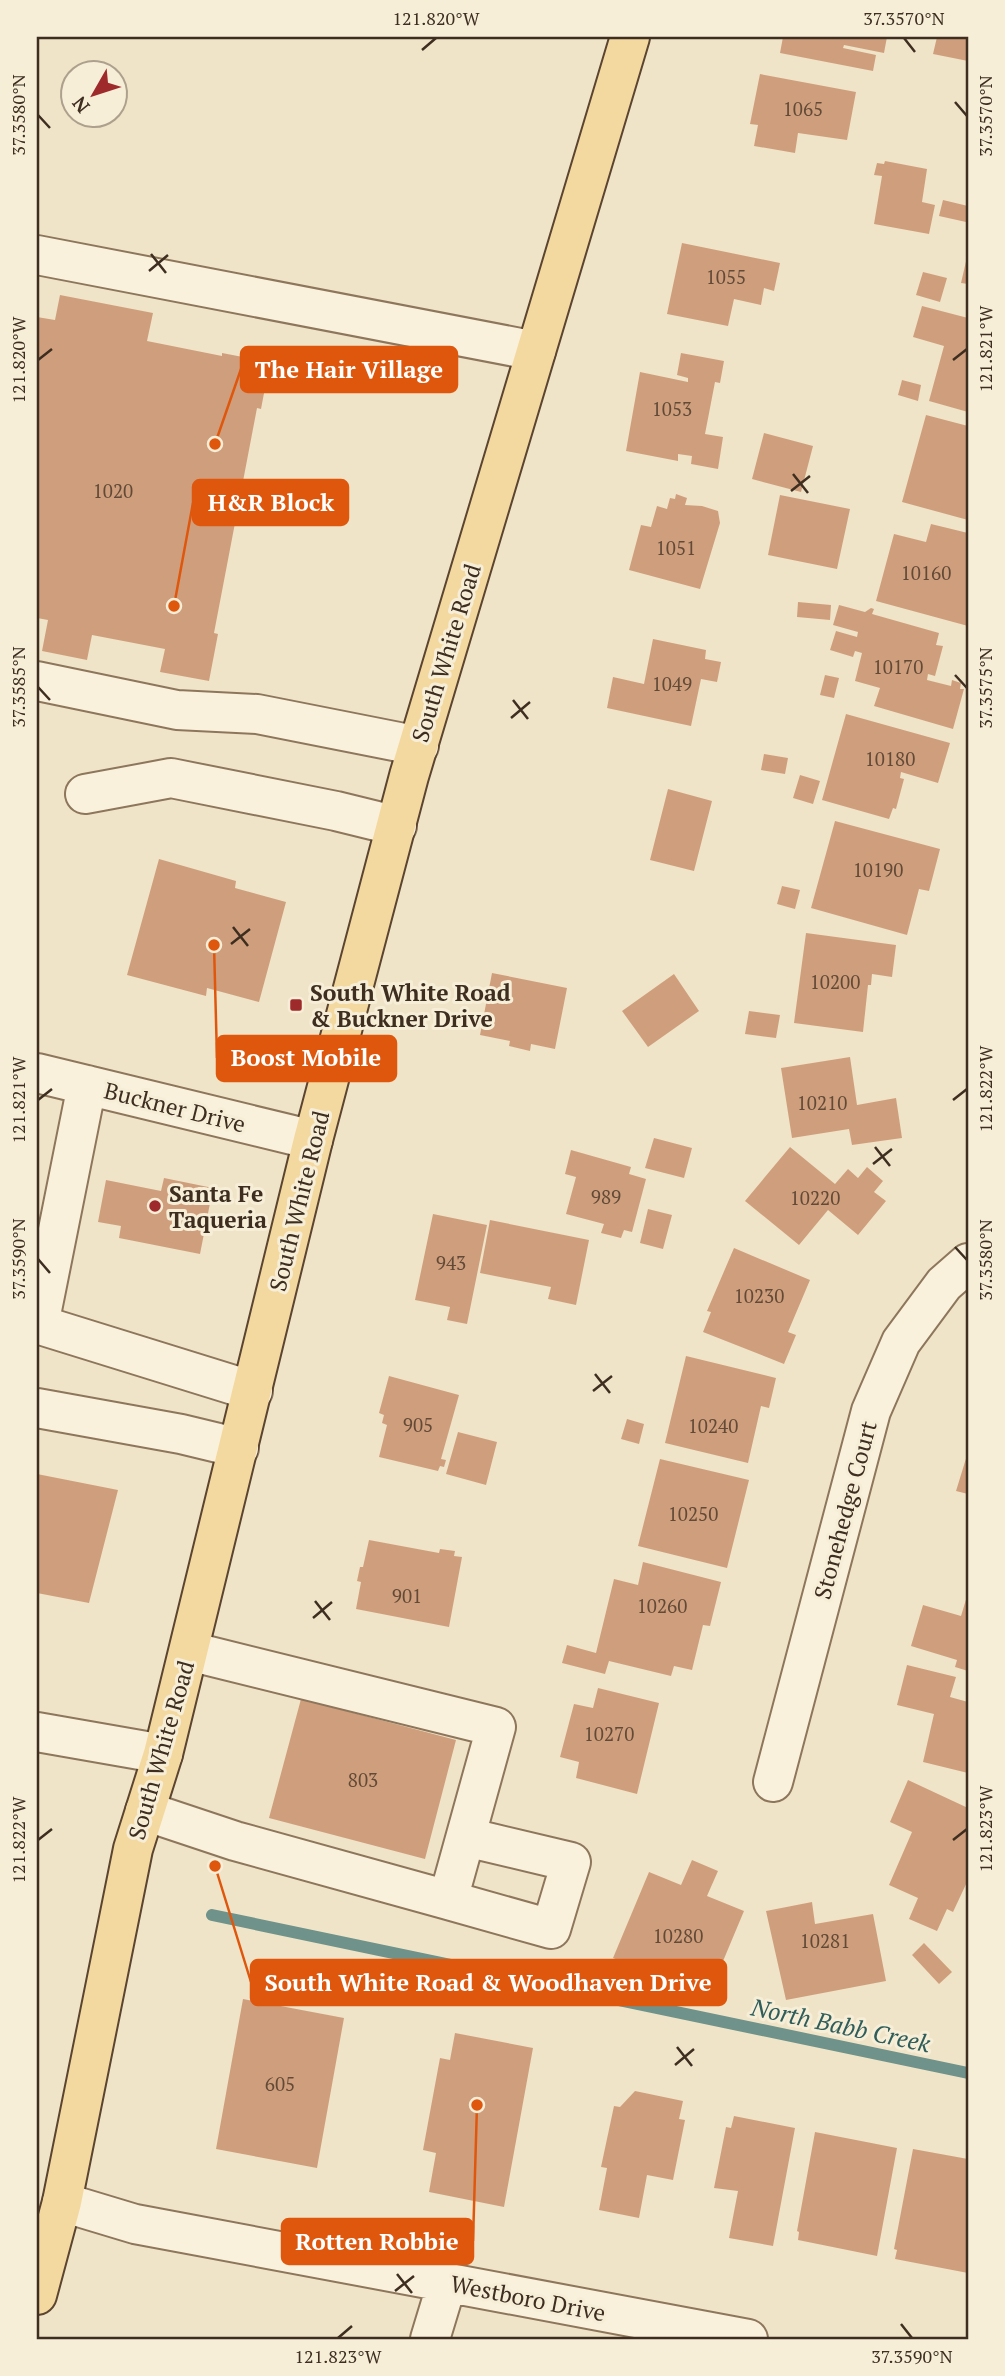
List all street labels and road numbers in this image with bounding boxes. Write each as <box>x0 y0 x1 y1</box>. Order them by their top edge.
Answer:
street label: South White Road <box>404 560 488 746</box>
street label: Buckner Drive <box>101 1074 249 1140</box>
street label: South White Road <box>262 1107 336 1294</box>
street label: Stonehedge Court <box>806 1417 884 1603</box>
street label: South White Road <box>121 1657 201 1843</box>
street label: Westboro Drive <box>448 2268 608 2328</box>

